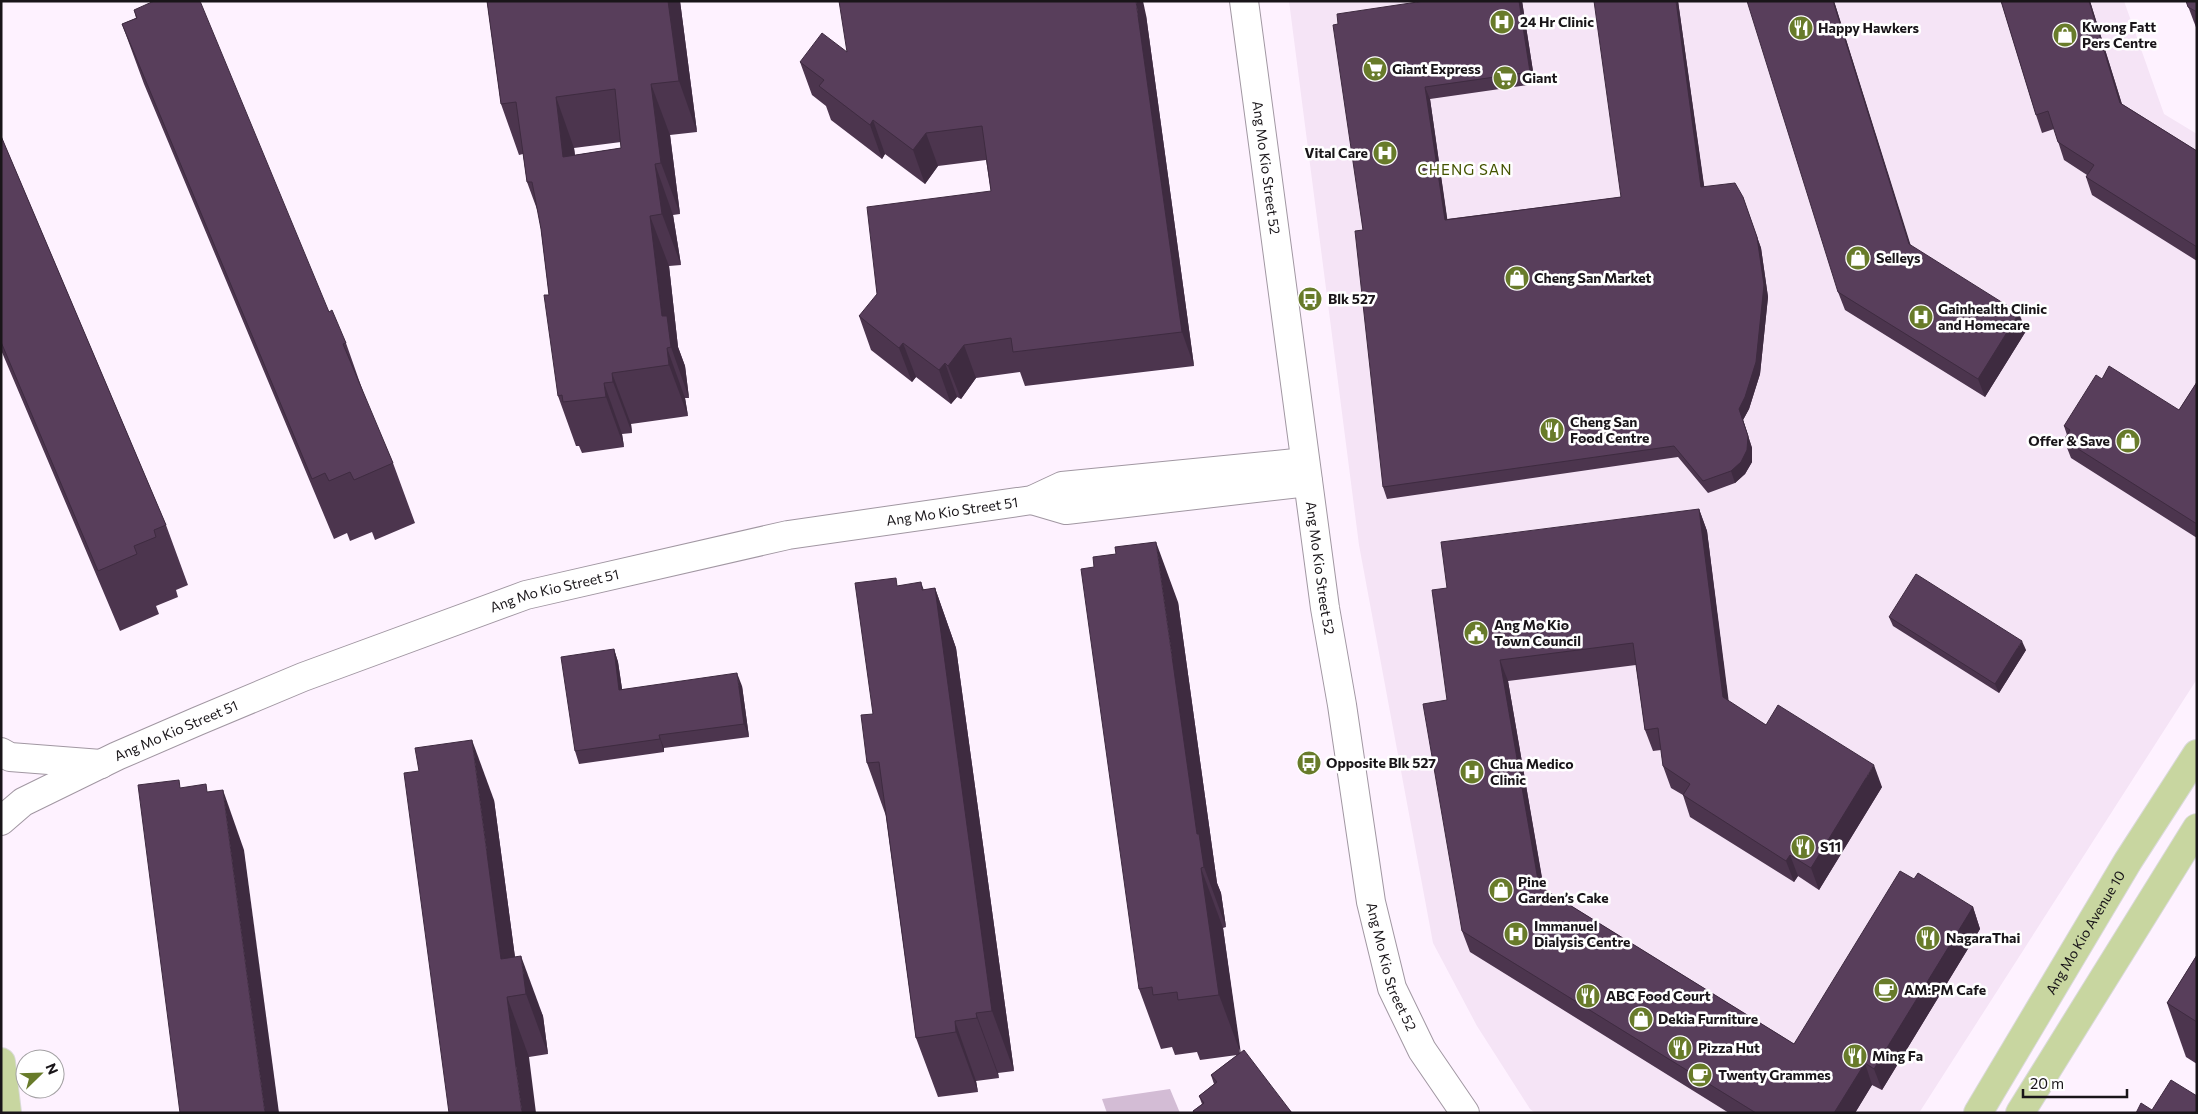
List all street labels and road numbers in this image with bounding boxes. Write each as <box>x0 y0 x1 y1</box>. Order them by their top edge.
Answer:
street label: Ang Mo Kio Street 52 <box>1249 100 1284 236</box>
street label: Ang Mo Kio Street 51 <box>885 493 1019 529</box>
street label: Ang Mo Kio Street 52 <box>1303 500 1339 636</box>
street label: Ang Mo Kio Street 51 <box>487 565 620 616</box>
street label: Ang Mo Kio Street 51 <box>111 696 240 764</box>
street label: Ang Mo Kio Avenue 10 <box>2042 867 2128 997</box>
street label: Ang Mo Kio Street 52 <box>1363 901 1421 1034</box>

